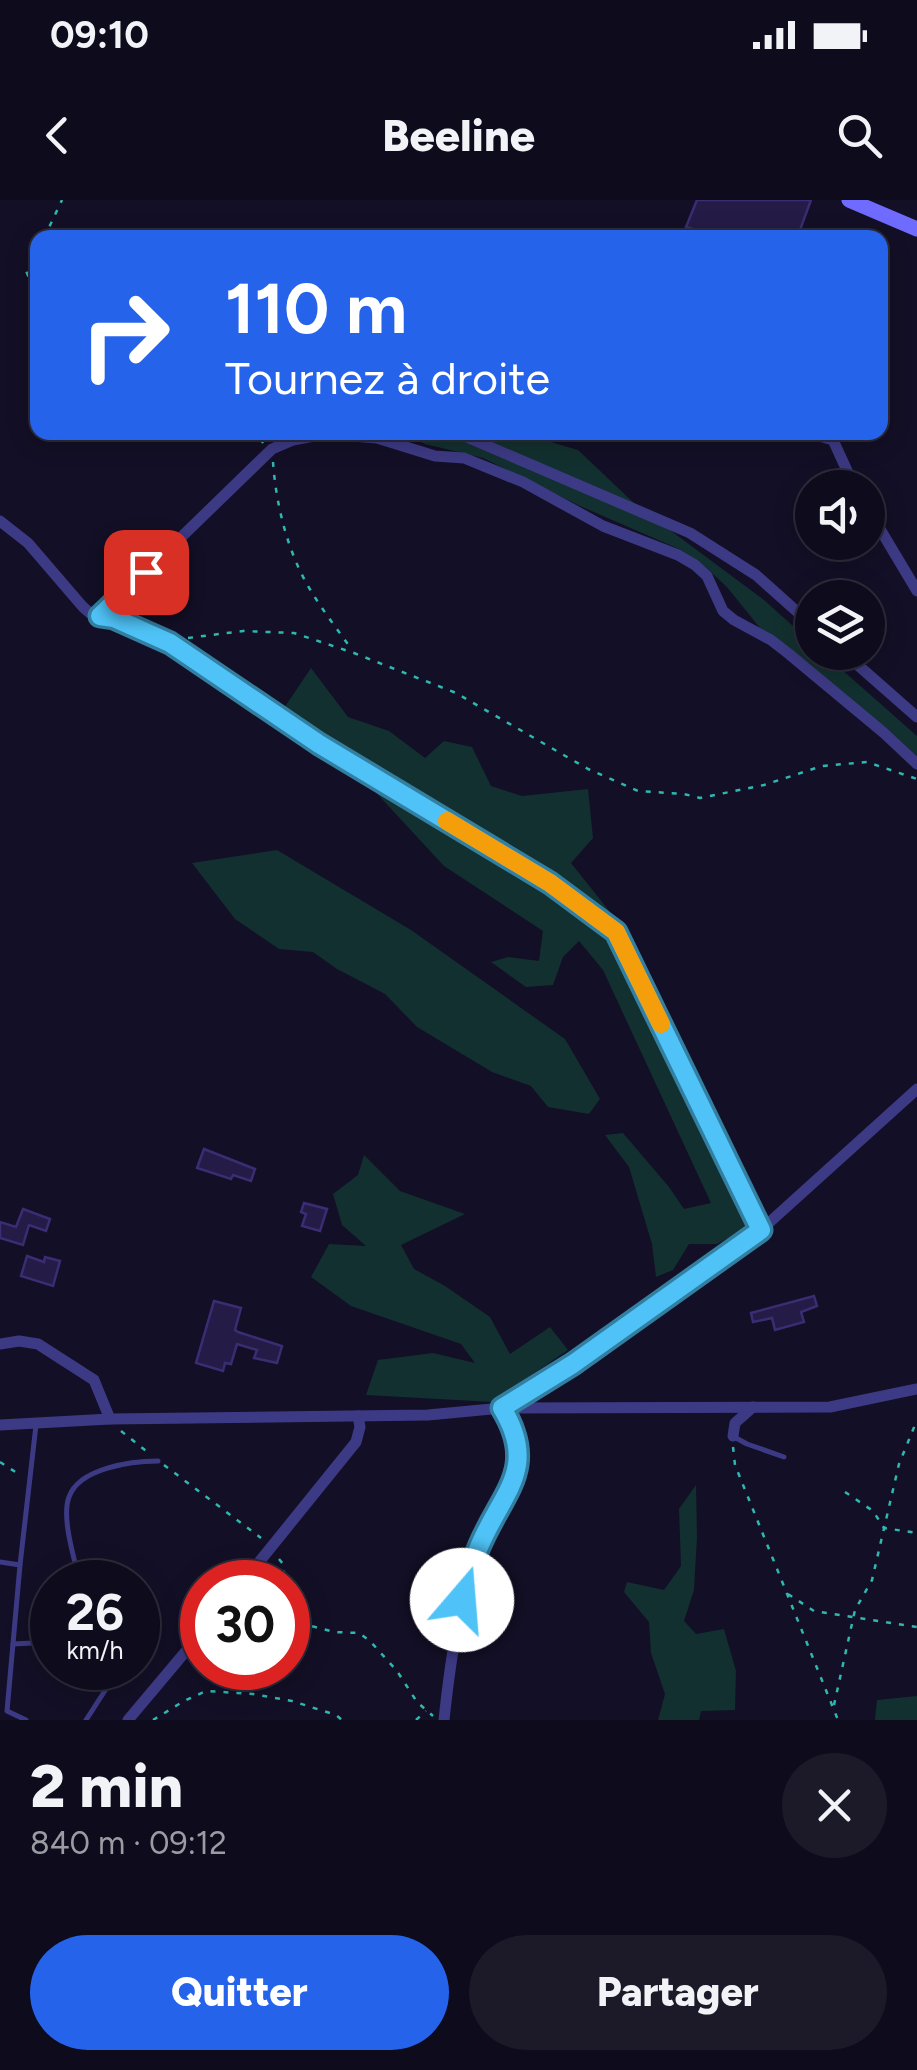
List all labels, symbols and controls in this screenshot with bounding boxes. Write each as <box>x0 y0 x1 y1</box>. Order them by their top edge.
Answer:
text: 09:10 <box>50 12 149 58</box>
icon: back <box>30 108 85 163</box>
text: Beeline <box>382 108 535 162</box>
icon: search <box>832 108 887 163</box>
text: 110 m <box>225 266 407 351</box>
icon: right <box>60 270 190 400</box>
text: Tournez à droite <box>225 351 550 405</box>
map controls <box>795 470 885 670</box>
button: sound <box>795 470 885 560</box>
pin <box>104 530 189 615</box>
icon: arrive <box>119 545 174 600</box>
button: layers <box>795 580 885 670</box>
position arrow <box>410 1548 514 1652</box>
speed limit sign: 30 <box>180 1560 310 1690</box>
text: 26 <box>66 1582 124 1643</box>
text: km/h <box>66 1635 124 1665</box>
text: 2 min <box>30 1750 183 1822</box>
button: close <box>782 1753 887 1858</box>
text: 840 m · 09:12 <box>30 1824 227 1862</box>
button: Quitter <box>30 1935 449 2050</box>
button: Partager <box>469 1935 887 2050</box>

